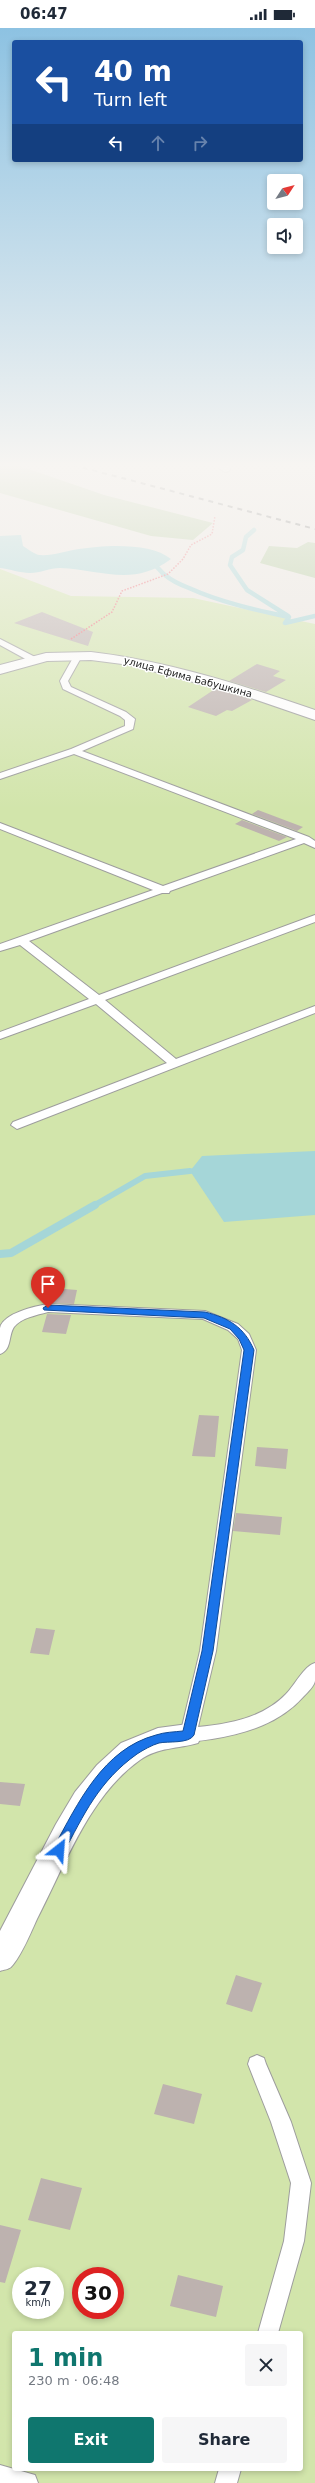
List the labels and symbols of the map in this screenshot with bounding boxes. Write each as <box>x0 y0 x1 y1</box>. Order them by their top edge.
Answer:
north arrow <box>267 174 303 210</box>
street label: улица Ефима Бабушкина <box>123 655 253 699</box>
pin <box>31 1267 65 1308</box>
position arrow <box>38 1829 80 1871</box>
speed limit sign: 30 <box>72 2267 124 2319</box>

